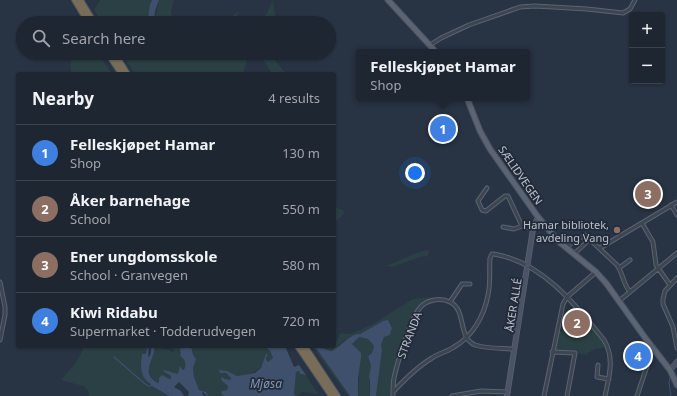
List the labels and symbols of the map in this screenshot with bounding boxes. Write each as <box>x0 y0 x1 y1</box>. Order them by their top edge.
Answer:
pin: 1 <box>430 114 456 144</box>
street label: SÆLIDVEGEN <box>495 143 547 207</box>
your location <box>405 163 425 183</box>
pin: 3 <box>635 179 661 209</box>
place label: Hamar bibliotek, avdeling Vang <box>523 217 609 245</box>
marker: Hamar bibliotek, avdeling Vang <box>612 225 622 235</box>
street label: ÅKER ALLÉ <box>501 277 525 333</box>
street label: STRANDA <box>393 308 425 361</box>
pin: 2 <box>564 308 590 338</box>
pin: 4 <box>625 341 651 371</box>
water label: Mjøsa <box>250 375 282 392</box>

